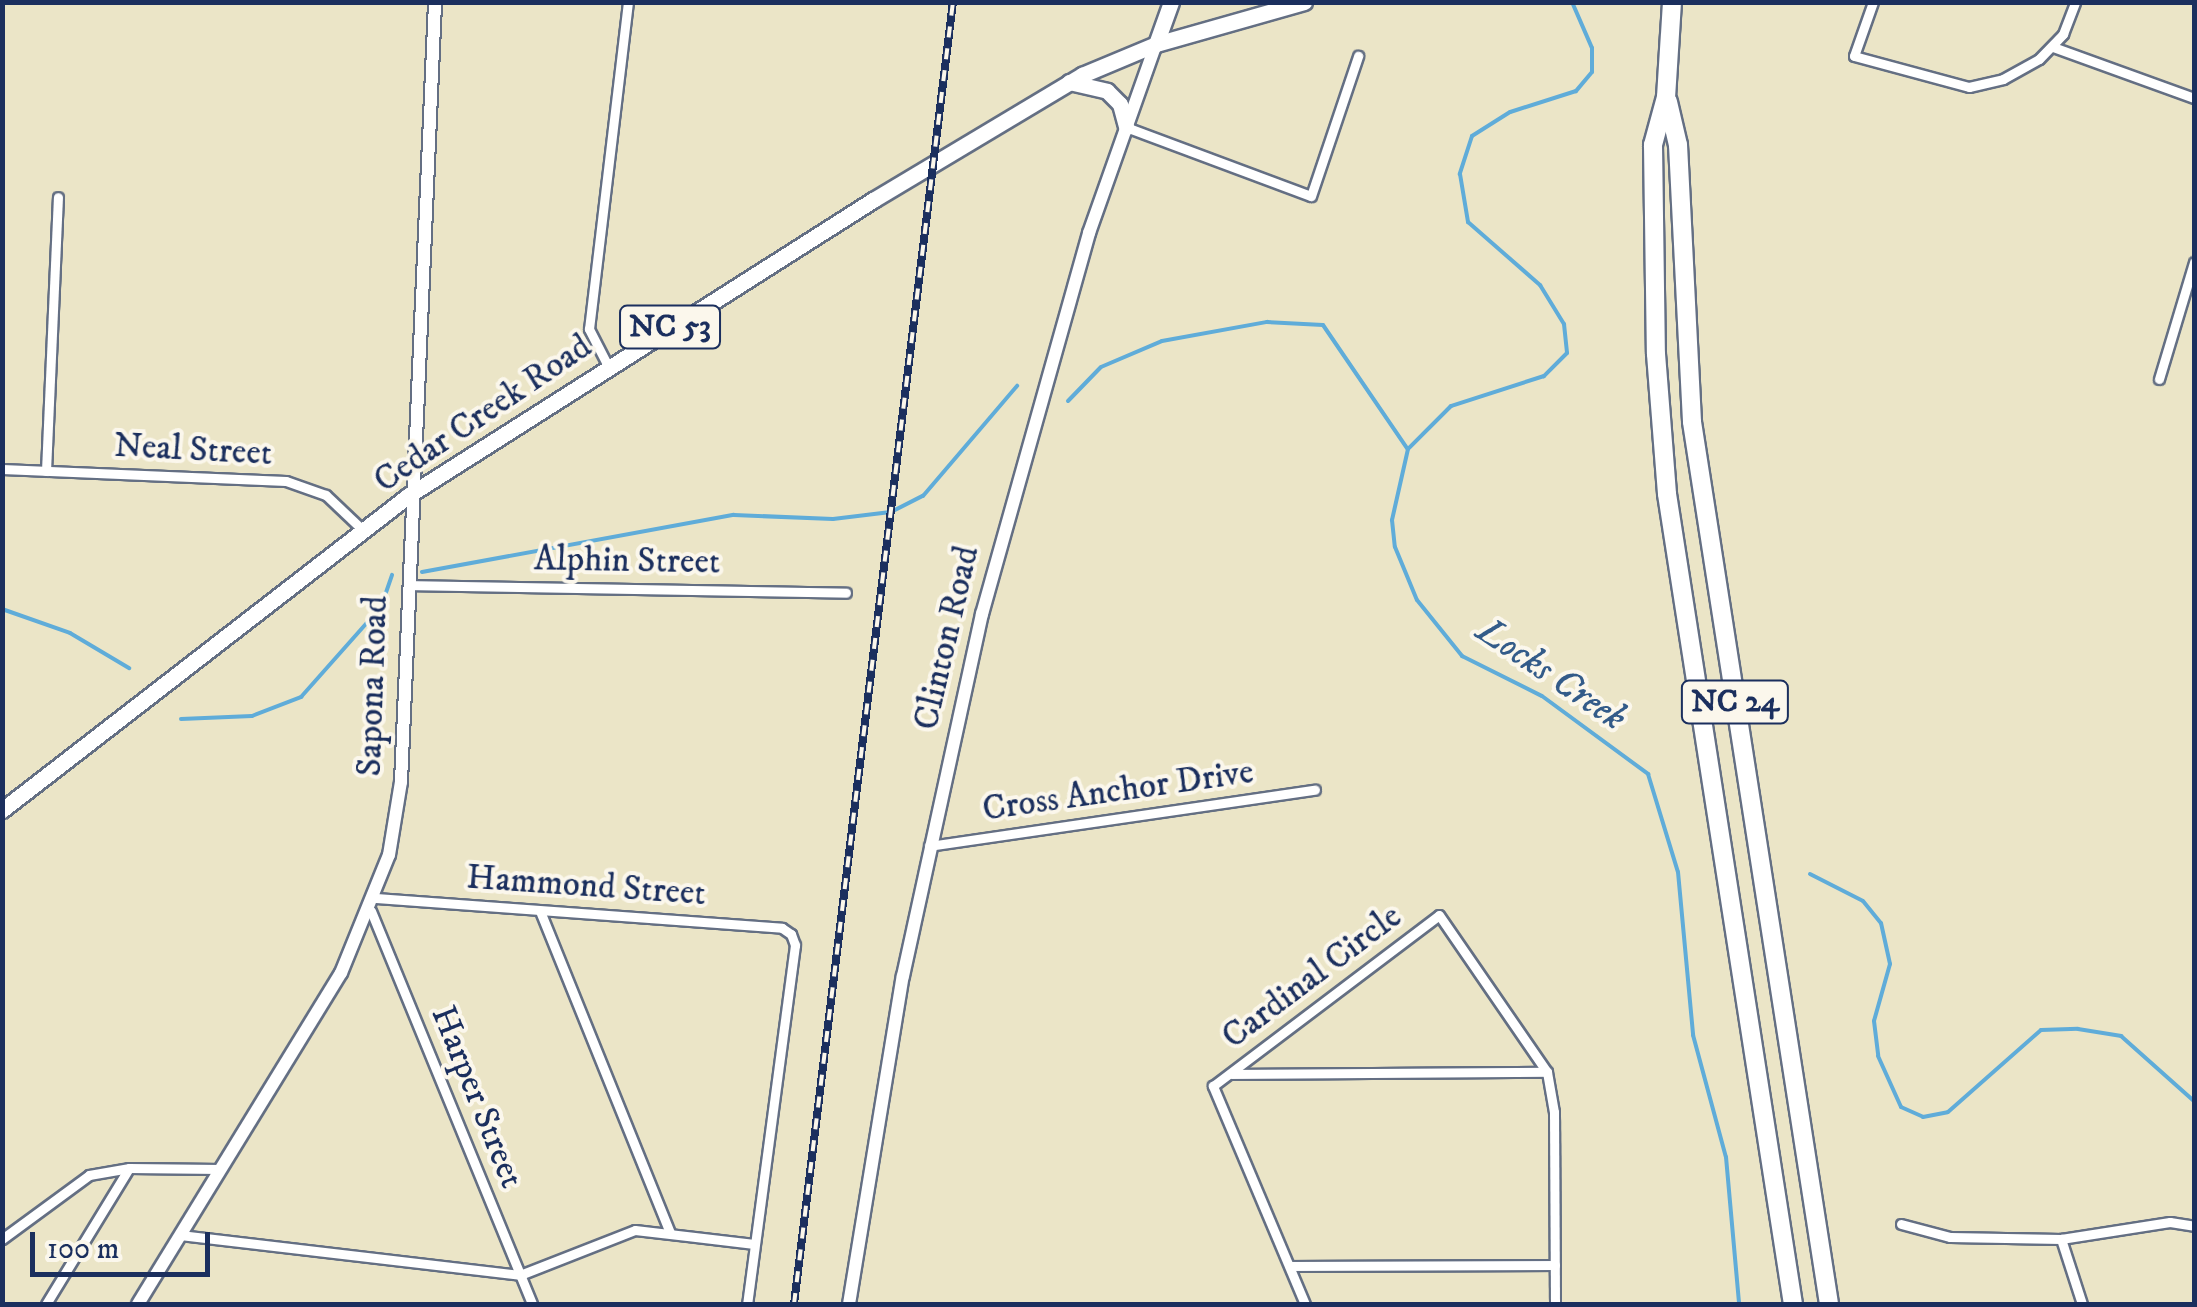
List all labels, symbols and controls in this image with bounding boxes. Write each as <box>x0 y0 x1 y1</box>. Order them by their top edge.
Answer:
road number: NC 53 <box>618 300 722 354</box>
street label: Cedar Creek Road <box>366 326 600 502</box>
street label: Neal Street <box>113 425 273 475</box>
street label: Alphin Street <box>534 538 720 584</box>
street label: Clinton Road <box>905 542 989 734</box>
street label: Sapona Road <box>349 595 397 777</box>
water label: Locks Creek <box>1468 609 1634 741</box>
road number: NC 24 <box>1680 675 1790 729</box>
street label: Cross Anchor Drive <box>980 751 1256 831</box>
street label: Hammond Street <box>465 857 707 915</box>
street label: Cardinal Circle <box>1214 896 1410 1058</box>
street label: Harper Street <box>421 1000 533 1194</box>
scale bar <box>35 1212 215 1274</box>
text: 100 m <box>47 1231 119 1268</box>

